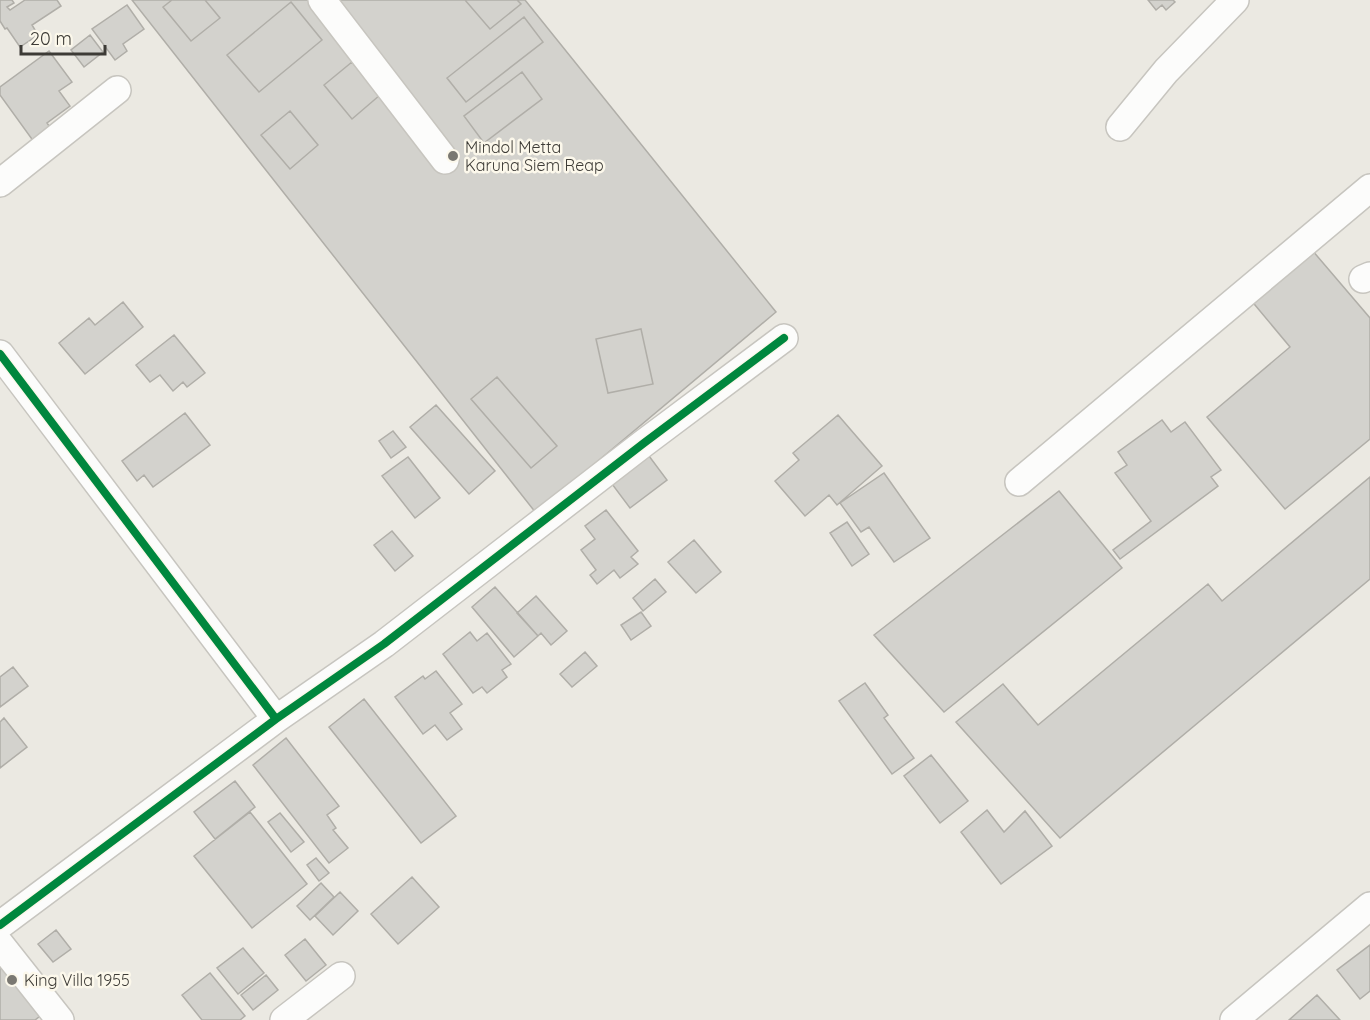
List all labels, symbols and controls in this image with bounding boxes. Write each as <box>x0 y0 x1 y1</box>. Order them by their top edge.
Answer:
scale bar <box>21 18 105 56</box>
text: 20 m <box>30 27 72 50</box>
place label: Mindol Metta Karuna Siem Reap <box>465 137 604 175</box>
marker: Mindol Metta Karuna Siem Reap <box>446 149 460 163</box>
place label: King Villa 1955 <box>24 970 130 990</box>
marker: King Villa 1955 <box>5 973 19 987</box>

